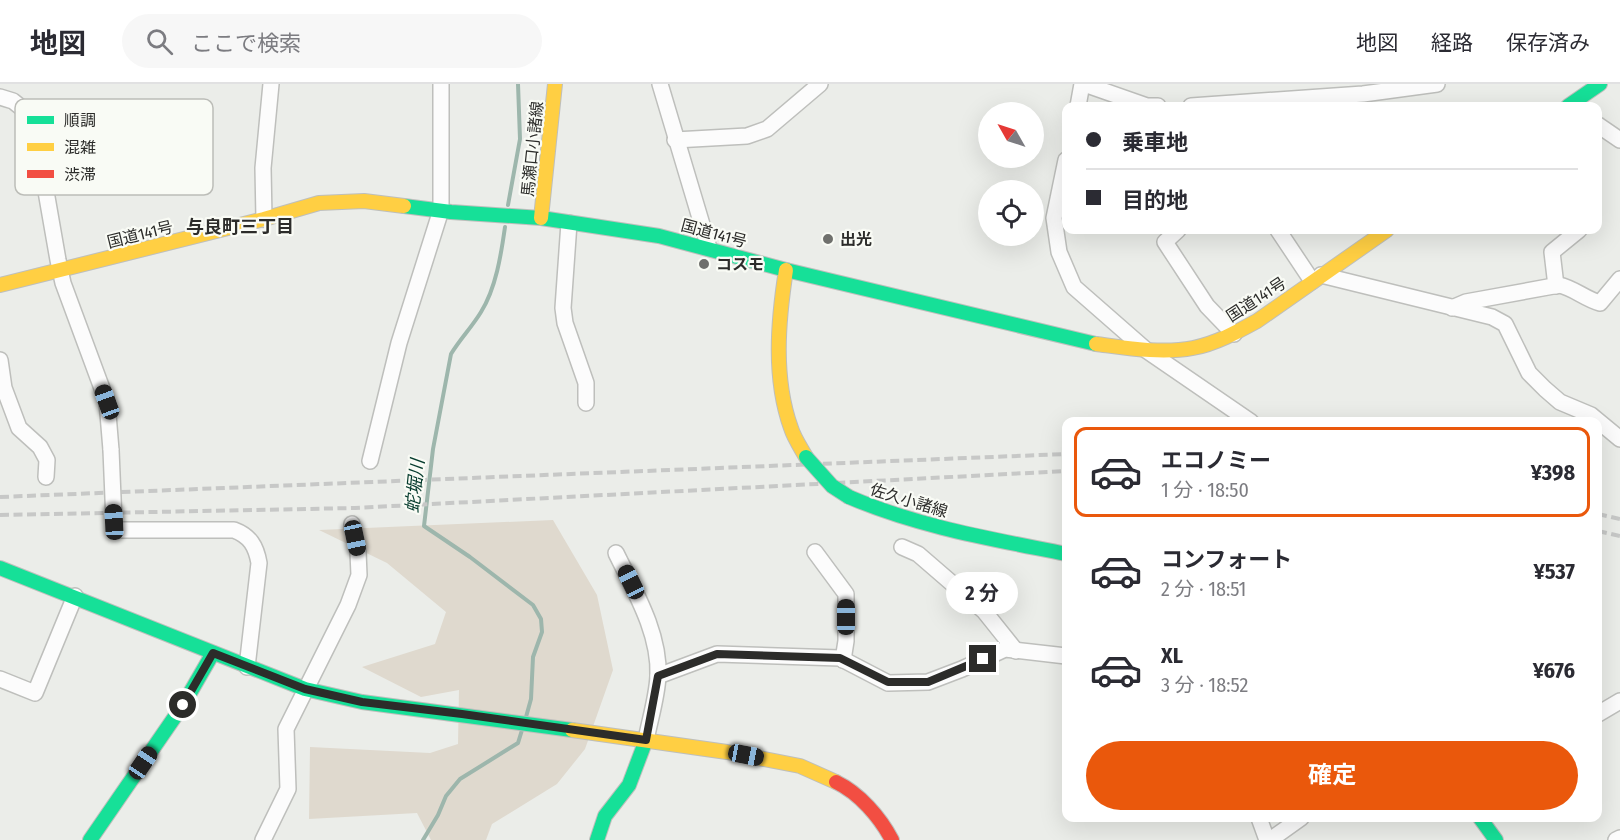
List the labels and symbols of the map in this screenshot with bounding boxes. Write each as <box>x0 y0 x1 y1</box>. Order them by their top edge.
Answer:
legend <box>15 99 213 195</box>
street label: 馬瀬口小諸線 <box>518 100 547 198</box>
north arrow <box>978 102 1044 168</box>
text: 順調 <box>64 111 96 130</box>
text: 混雑 <box>64 138 96 157</box>
text: 渋滞 <box>64 165 96 184</box>
district label: 与良町三丁目 <box>186 216 294 238</box>
street label: 国道141号 <box>679 216 749 251</box>
street label: 国道141号 <box>105 217 175 252</box>
place label: 出光 <box>840 230 872 249</box>
marker: 出光 <box>821 232 835 246</box>
place label: コスモ <box>716 255 764 274</box>
marker: コスモ <box>697 257 711 271</box>
street label: 国道141号 <box>1223 273 1290 326</box>
car <box>92 382 122 422</box>
water label: 蛇堀川 <box>401 456 429 514</box>
street label: 佐久小諸線 <box>868 480 950 521</box>
car <box>104 504 124 540</box>
car <box>342 519 368 557</box>
car <box>615 562 647 602</box>
callout: 2 分 <box>947 572 1019 614</box>
car <box>837 599 855 635</box>
route end <box>969 645 996 672</box>
route start <box>169 691 196 718</box>
car <box>125 743 161 783</box>
car <box>727 743 765 767</box>

